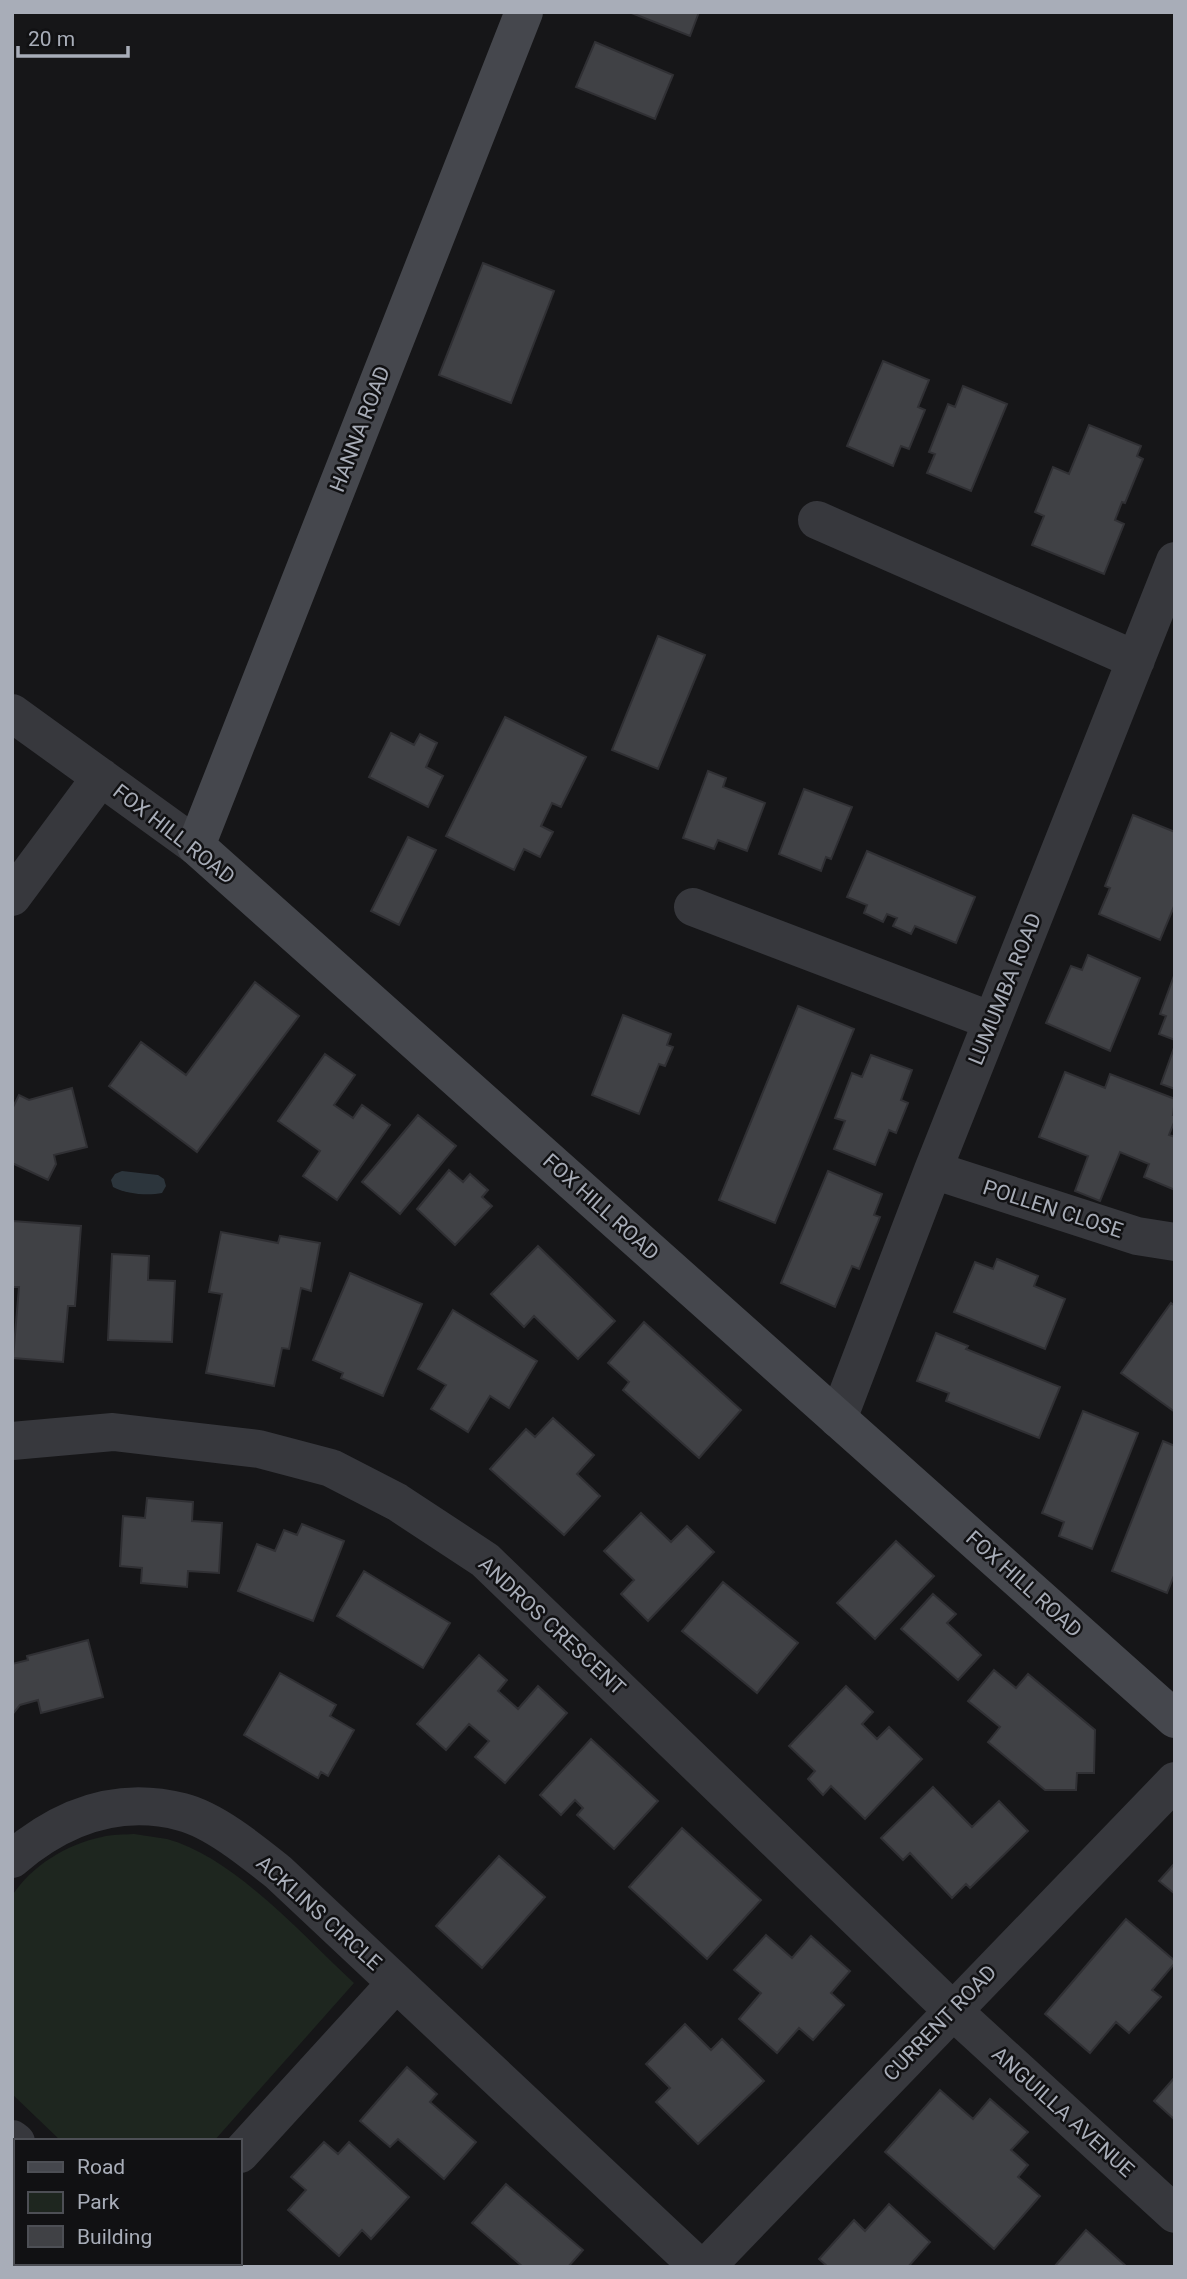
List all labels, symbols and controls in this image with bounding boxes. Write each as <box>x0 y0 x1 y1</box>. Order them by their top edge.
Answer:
scale bar <box>18 14 128 58</box>
text: 20 m <box>28 27 75 51</box>
street label: HANNA ROAD <box>325 363 395 495</box>
street label: FOX HILL ROAD <box>109 779 239 889</box>
street label: LUMUMBA ROAD <box>964 910 1046 1068</box>
street label: FOX HILL ROAD <box>538 1149 664 1265</box>
street label: POLLEN CLOSE <box>980 1175 1126 1243</box>
street label: FOX HILL ROAD <box>961 1526 1087 1642</box>
street label: ANDROS CRESCENT <box>474 1552 631 1700</box>
street label: ACKLINS CIRCLE <box>252 1851 386 1975</box>
street label: CURRENT ROAD <box>879 1960 1001 2086</box>
street label: ANGUILLA AVENUE <box>987 2042 1139 2182</box>
legend <box>14 2139 242 2265</box>
text: Road <box>77 2155 125 2179</box>
text: Park <box>77 2190 120 2214</box>
text: Building <box>77 2225 152 2249</box>

